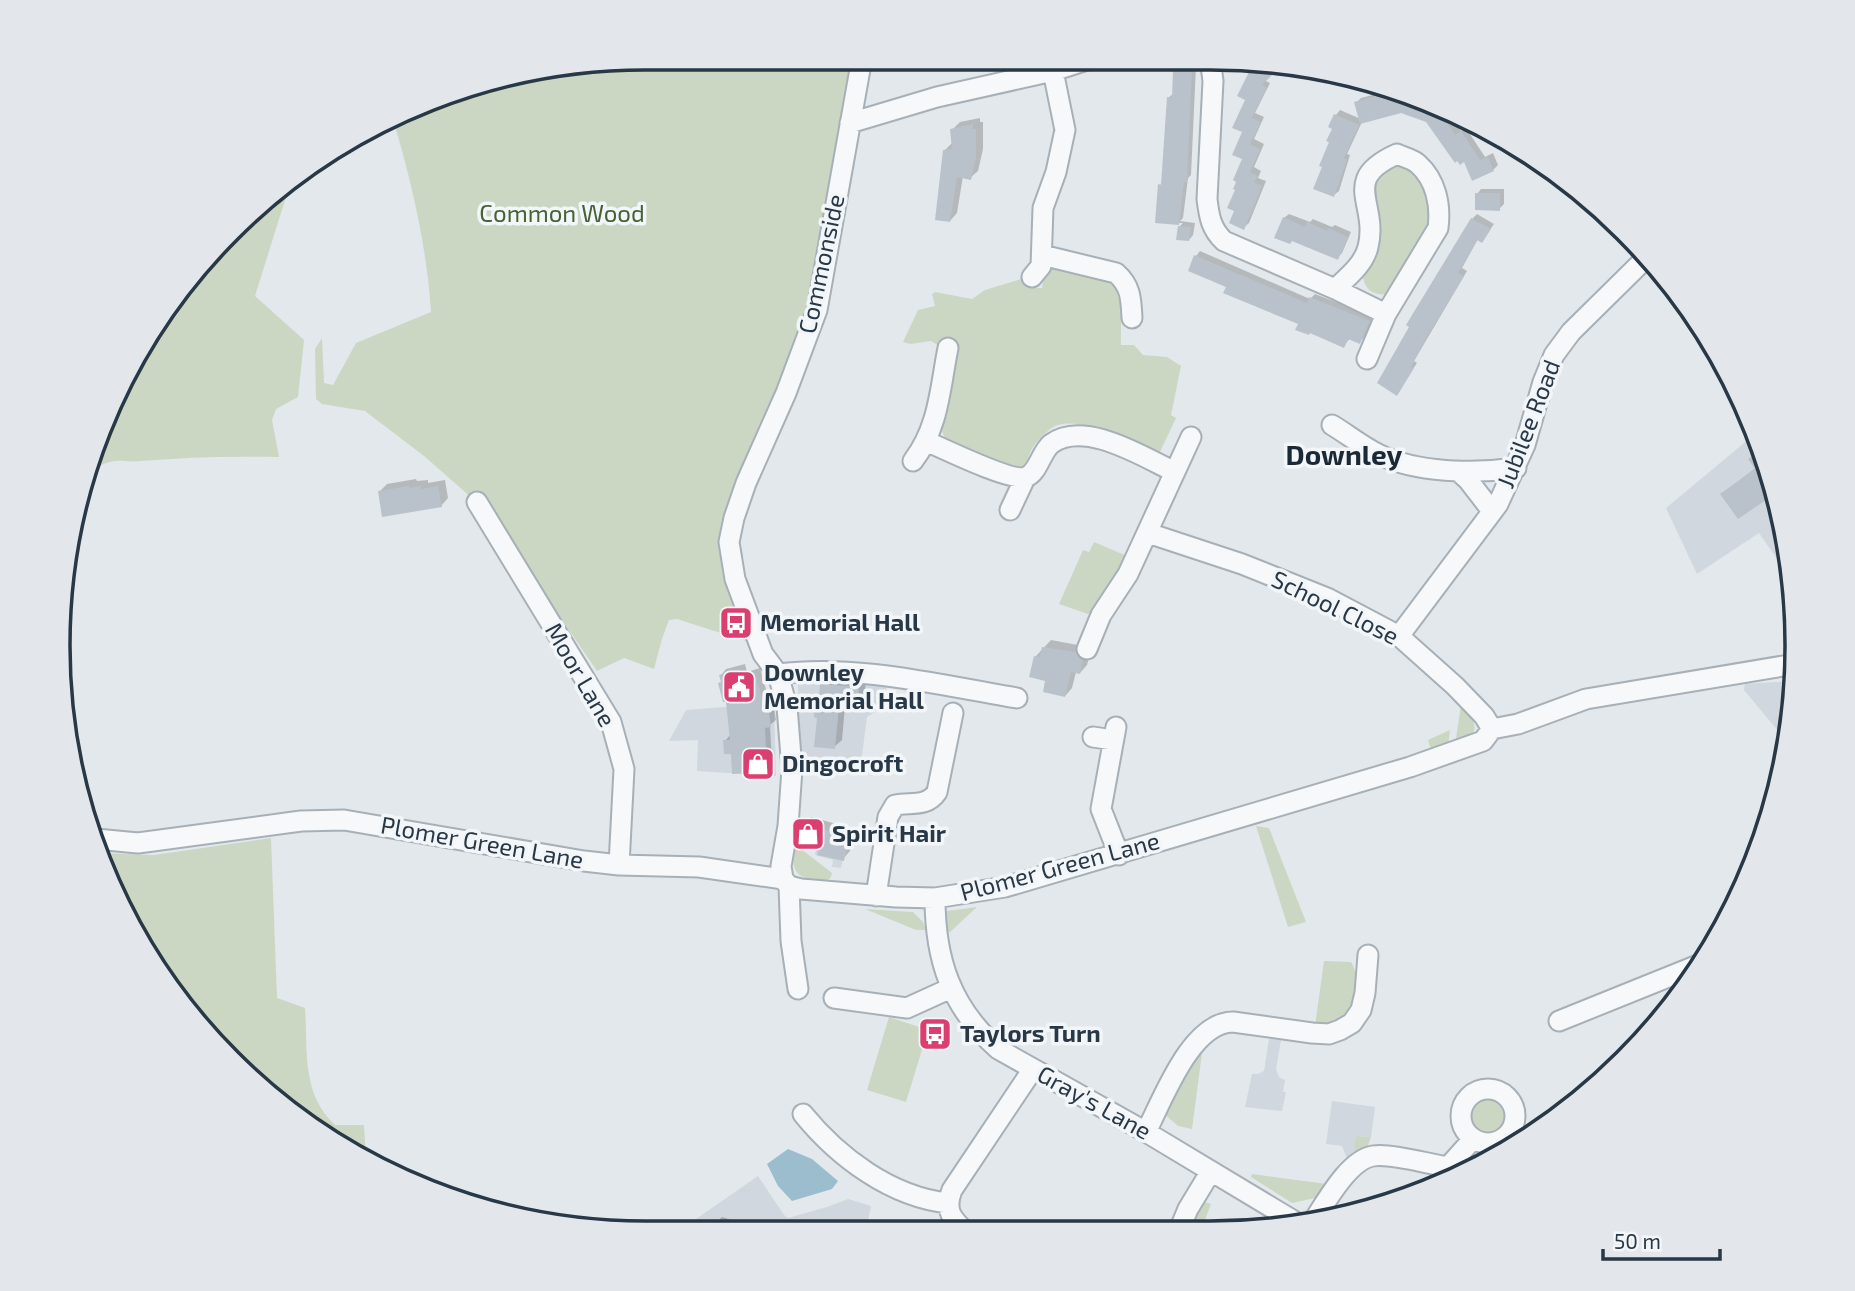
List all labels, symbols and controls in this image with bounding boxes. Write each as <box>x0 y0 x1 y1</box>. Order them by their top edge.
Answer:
street label: Commonside <box>792 191 849 336</box>
park label: Common Wood <box>479 198 645 227</box>
street label: Jubilee Road <box>1490 355 1565 492</box>
district label: Downley <box>1286 437 1403 471</box>
street label: School Close <box>1267 563 1404 650</box>
bus stop icon: Memorial Hall <box>717 604 755 642</box>
place label: Memorial Hall <box>760 607 920 636</box>
street label: Moor Lane <box>540 617 623 731</box>
place label: Downley Memorial Hall <box>764 657 924 714</box>
public building icon: Downley Memorial Hall <box>720 668 758 706</box>
shop icon: Dingocroft <box>739 745 777 783</box>
place label: Dingocroft <box>782 748 903 777</box>
street label: Plomer Green Lane <box>379 809 586 874</box>
shop icon: Spirit Hair <box>789 815 827 853</box>
place label: Spirit Hair <box>832 818 947 847</box>
street label: Plomer Green Lane <box>957 825 1162 906</box>
bus stop icon: Taylors Turn <box>916 1015 954 1053</box>
place label: Taylors Turn <box>960 1018 1101 1047</box>
street label: Gray's Lane <box>1033 1059 1157 1145</box>
scale bar <box>1603 1218 1720 1262</box>
text: 50 m <box>1614 1228 1661 1253</box>

